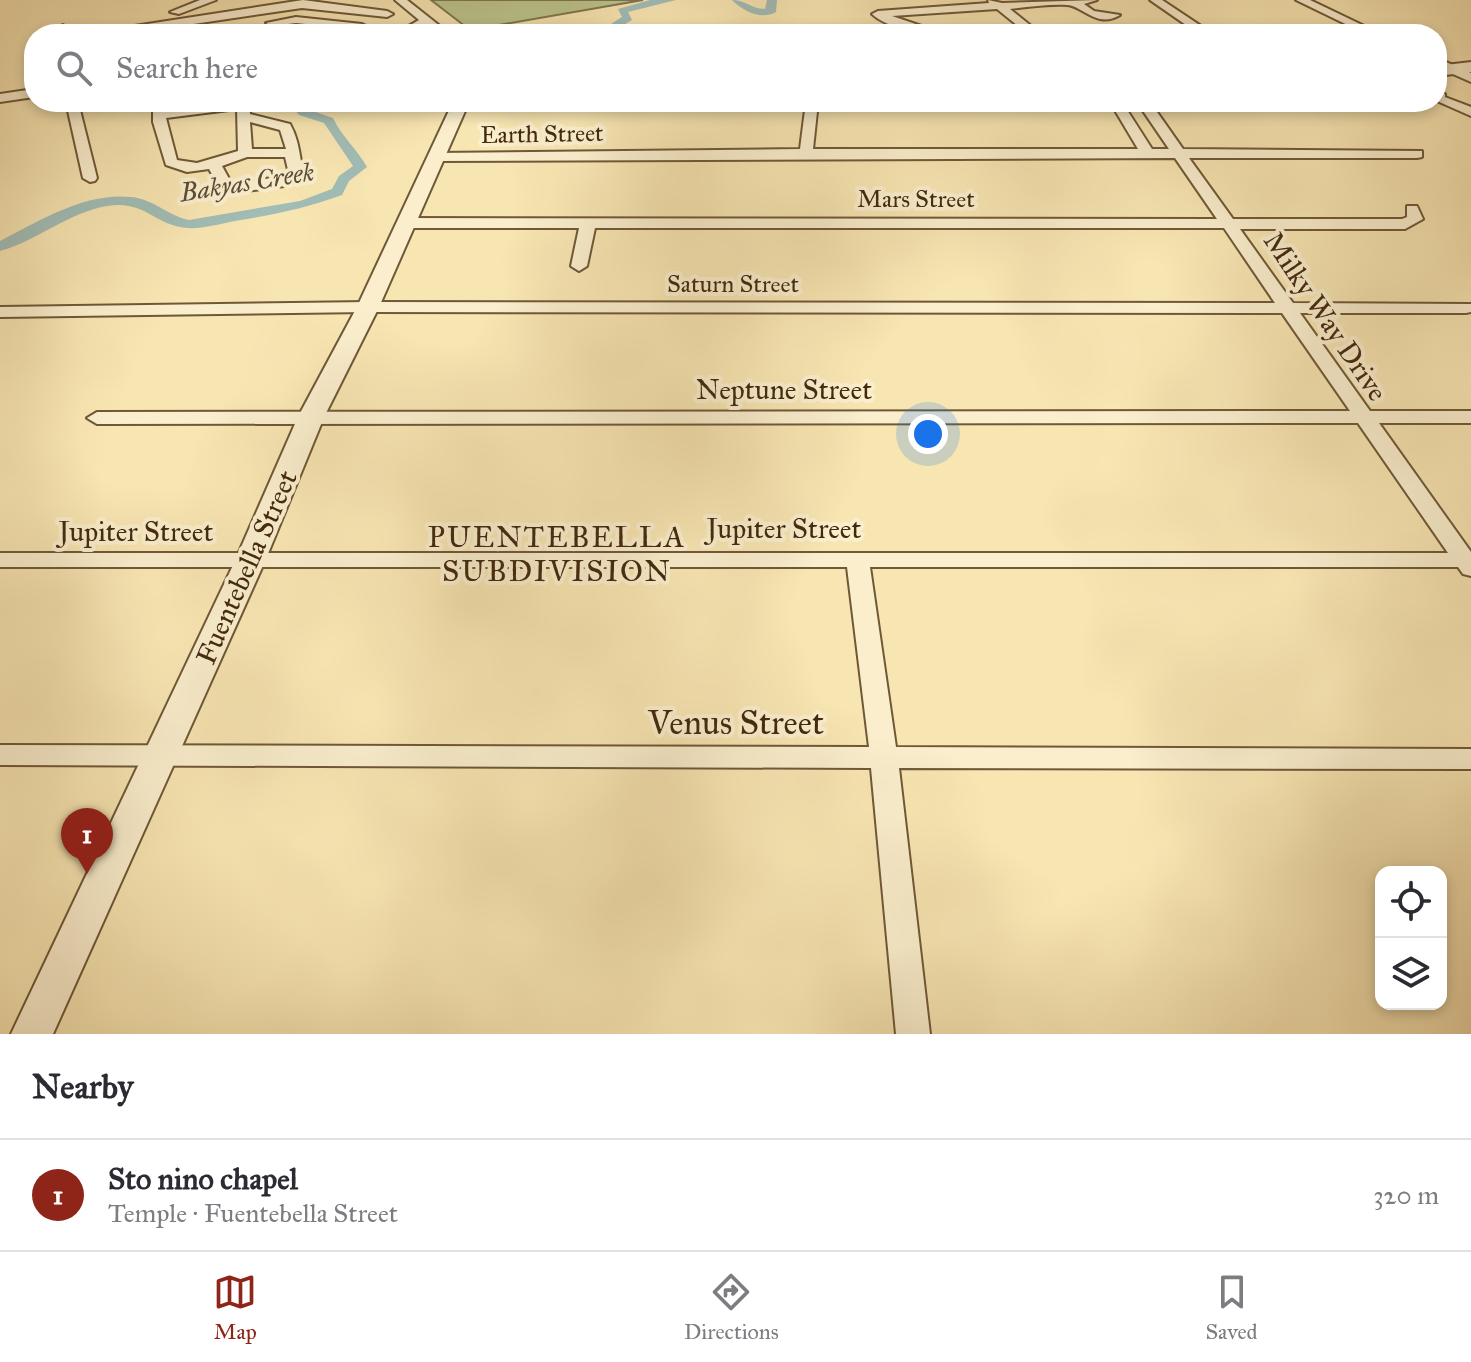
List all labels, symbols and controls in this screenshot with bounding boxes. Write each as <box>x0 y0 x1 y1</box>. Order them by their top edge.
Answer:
search box <box>24 24 1447 112</box>
icon: search <box>52 46 96 90</box>
text: Search here <box>116 50 258 86</box>
street label: Earth Street <box>480 118 604 150</box>
water label: Bakyas Creek <box>177 156 317 209</box>
street label: Mars Street <box>857 184 975 214</box>
street label: Milky Way Drive <box>1256 225 1395 408</box>
street label: Saturn Street <box>667 269 800 299</box>
street label: Neptune Street <box>696 372 872 407</box>
your location <box>908 414 948 454</box>
street label: Fuentebella Street <box>188 465 305 670</box>
street label: Jupiter Street <box>704 511 862 546</box>
street label: Jupiter Street <box>56 514 214 549</box>
district label: PUENTEBELLA SUBDIVISION <box>428 519 686 589</box>
street label: Venus Street <box>647 702 824 743</box>
pin: 1 <box>61 808 113 874</box>
map controls <box>1375 866 1447 1010</box>
button: locate <box>1375 866 1447 938</box>
button: layers <box>1375 938 1447 1010</box>
text: Nearby <box>32 1066 134 1107</box>
text: Sto nino chapel <box>108 1161 298 1197</box>
text: 1 <box>53 1179 63 1211</box>
text: 320 m <box>1373 1179 1439 1211</box>
text: Temple · Fuentebella Street <box>108 1197 398 1229</box>
tab: Map <box>213 1270 257 1345</box>
tab: Directions <box>684 1270 779 1345</box>
tab: Saved <box>1205 1270 1258 1345</box>

